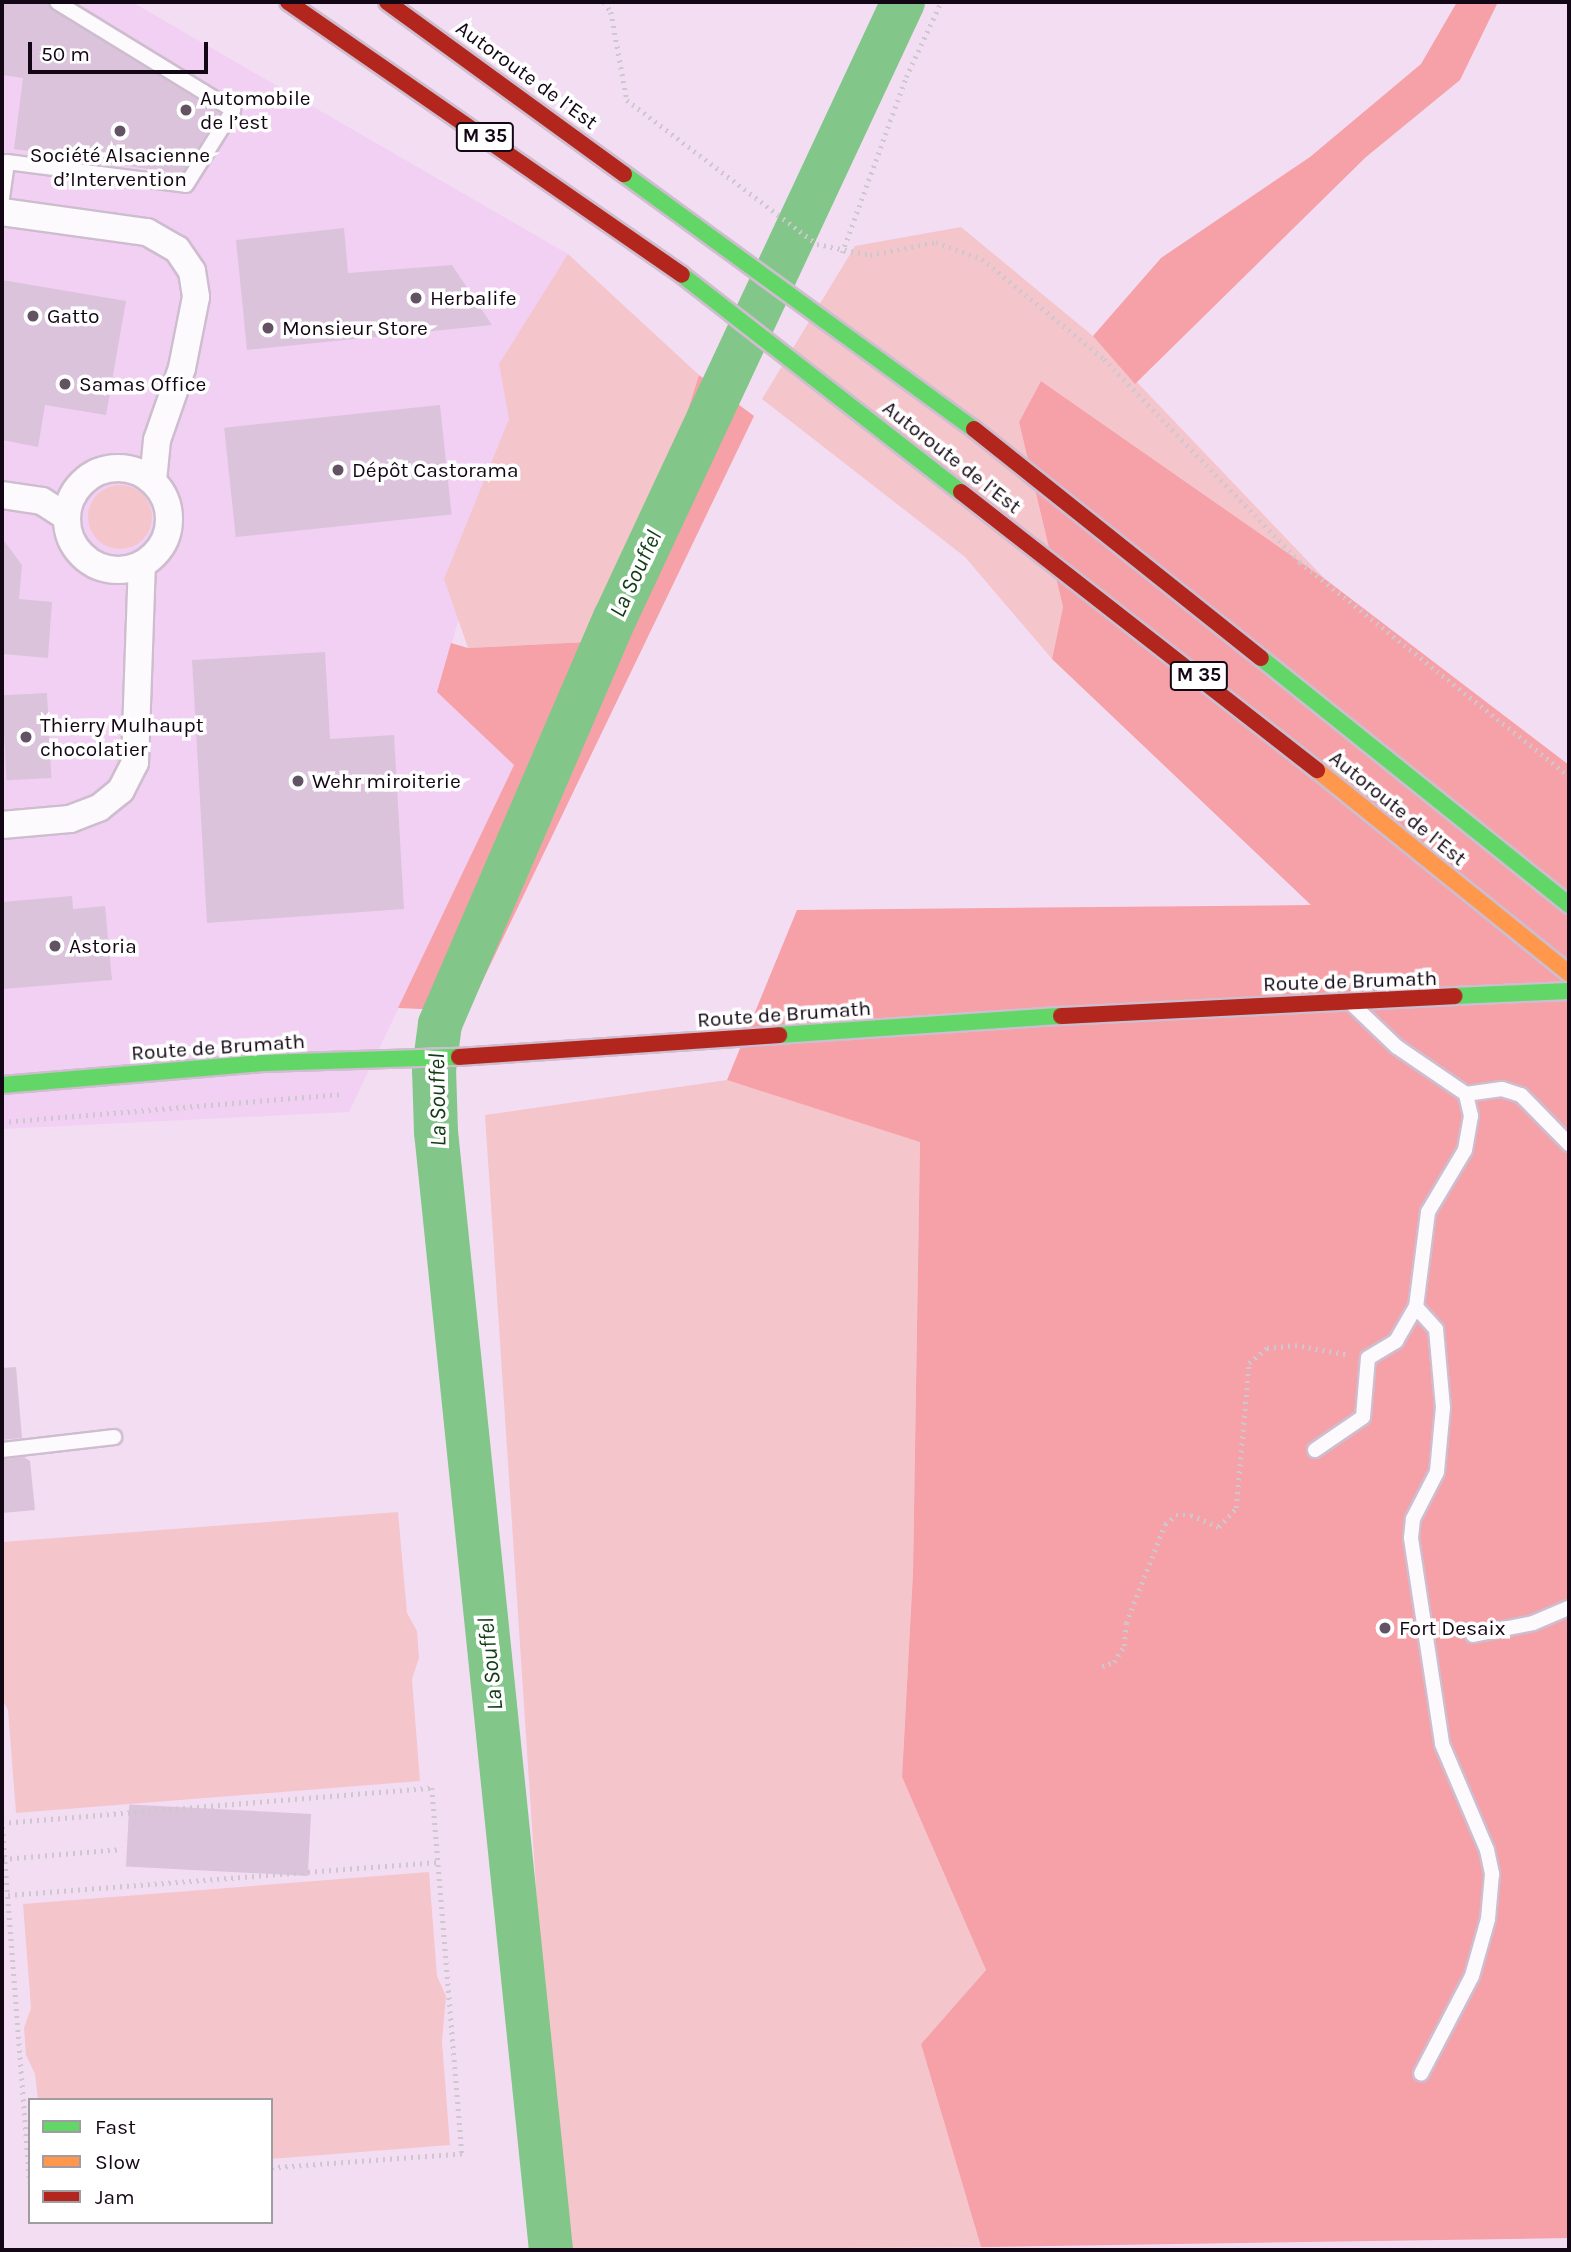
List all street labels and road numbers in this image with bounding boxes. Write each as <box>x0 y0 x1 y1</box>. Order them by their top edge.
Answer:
street label: Autoroute de l’Est <box>451 15 603 135</box>
road number: M 35 <box>455 122 515 153</box>
street label: Autoroute de l’Est <box>878 395 1026 519</box>
road number: M 35 <box>1169 660 1229 692</box>
street label: Autoroute de l’Est <box>1324 745 1472 871</box>
street label: Route de Brumath <box>1263 965 1437 997</box>
street label: Route de Brumath <box>696 995 872 1033</box>
street label: Route de Brumath <box>130 1028 306 1066</box>

